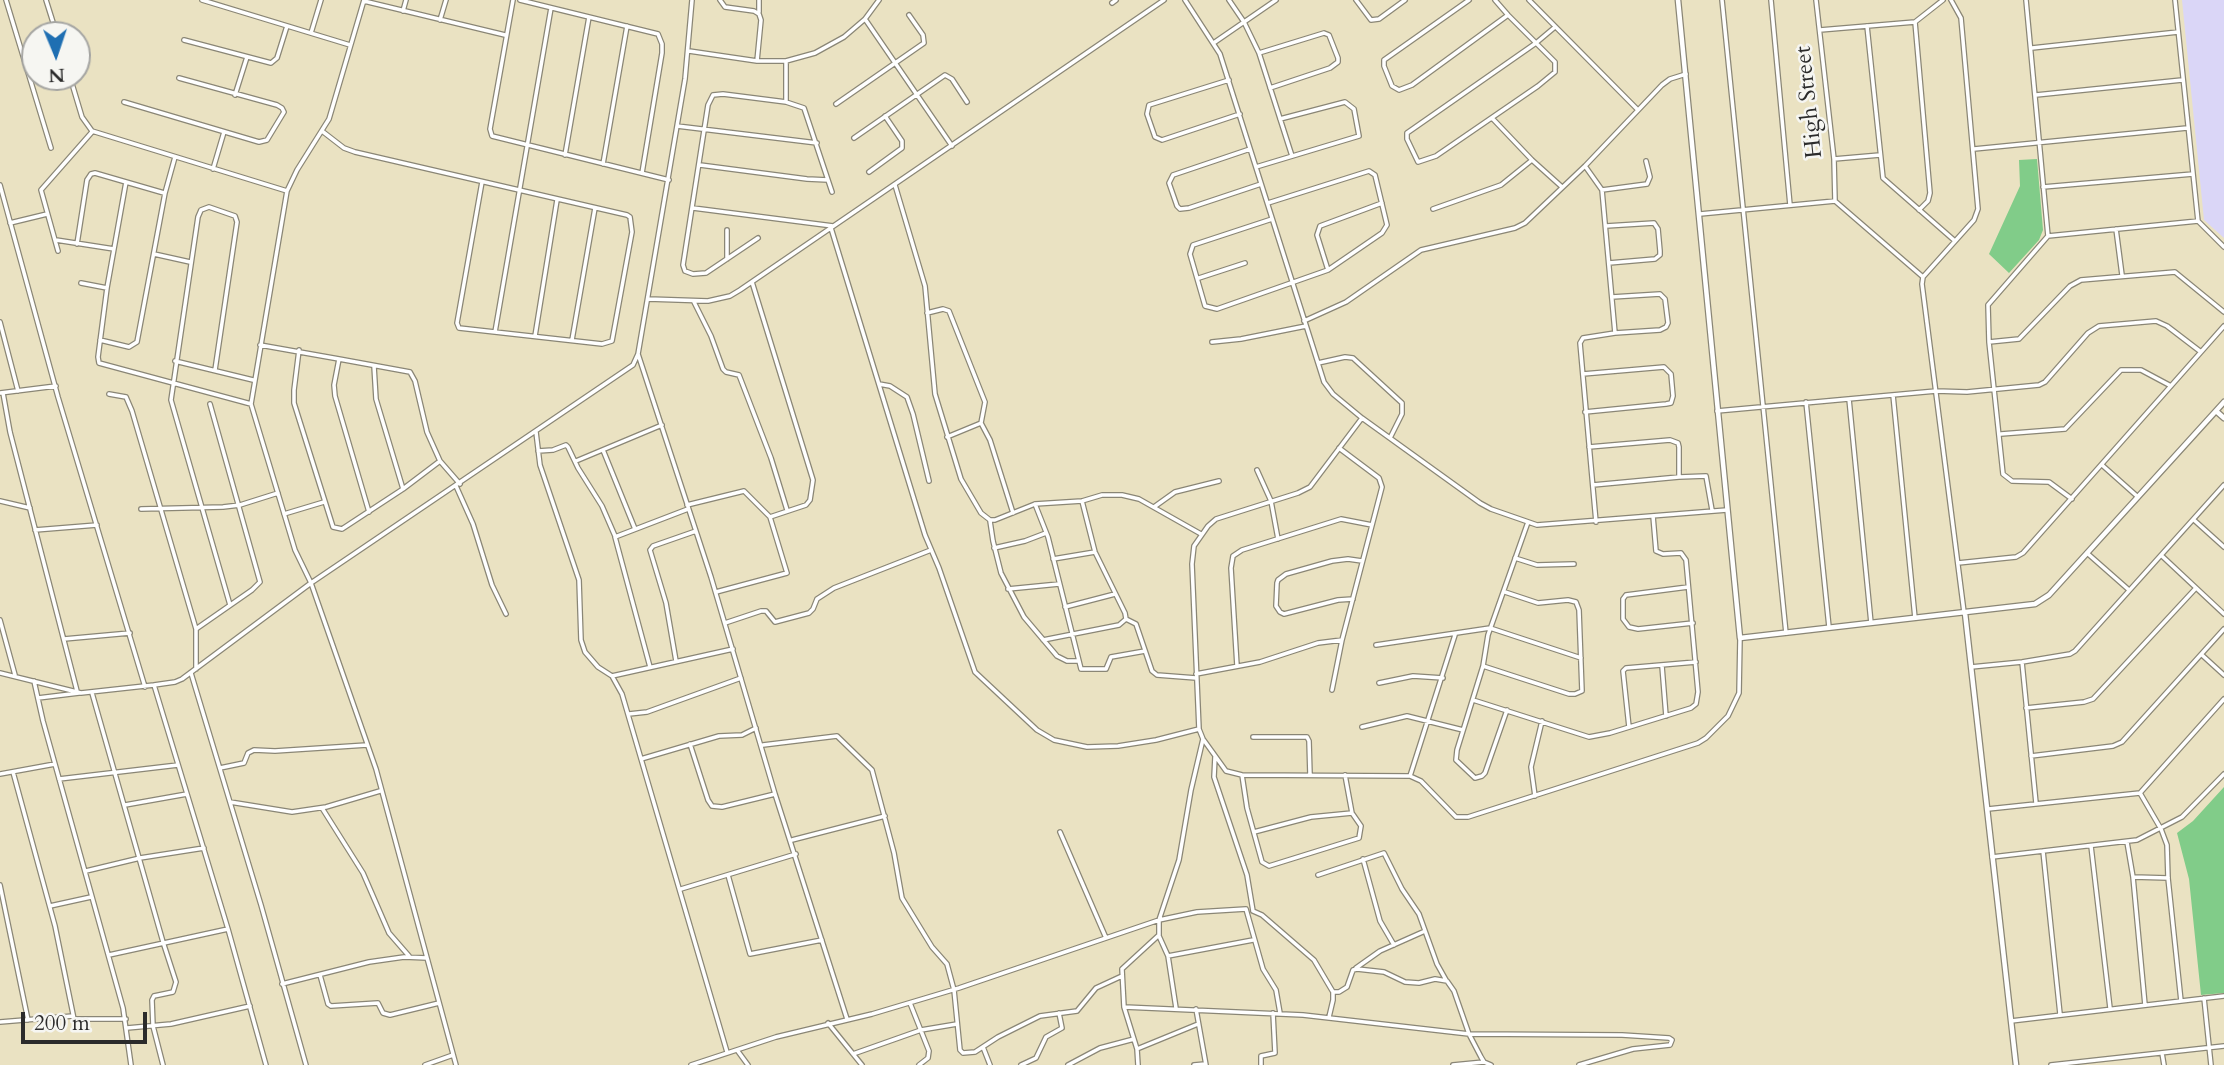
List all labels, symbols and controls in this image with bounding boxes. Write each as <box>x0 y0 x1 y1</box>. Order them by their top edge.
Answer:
north arrow <box>21 21 91 91</box>
street label: High Street <box>1790 45 1830 159</box>
text: N <box>48 62 65 88</box>
scale bar <box>24 998 150 1042</box>
text: 200 m <box>34 1009 90 1038</box>

